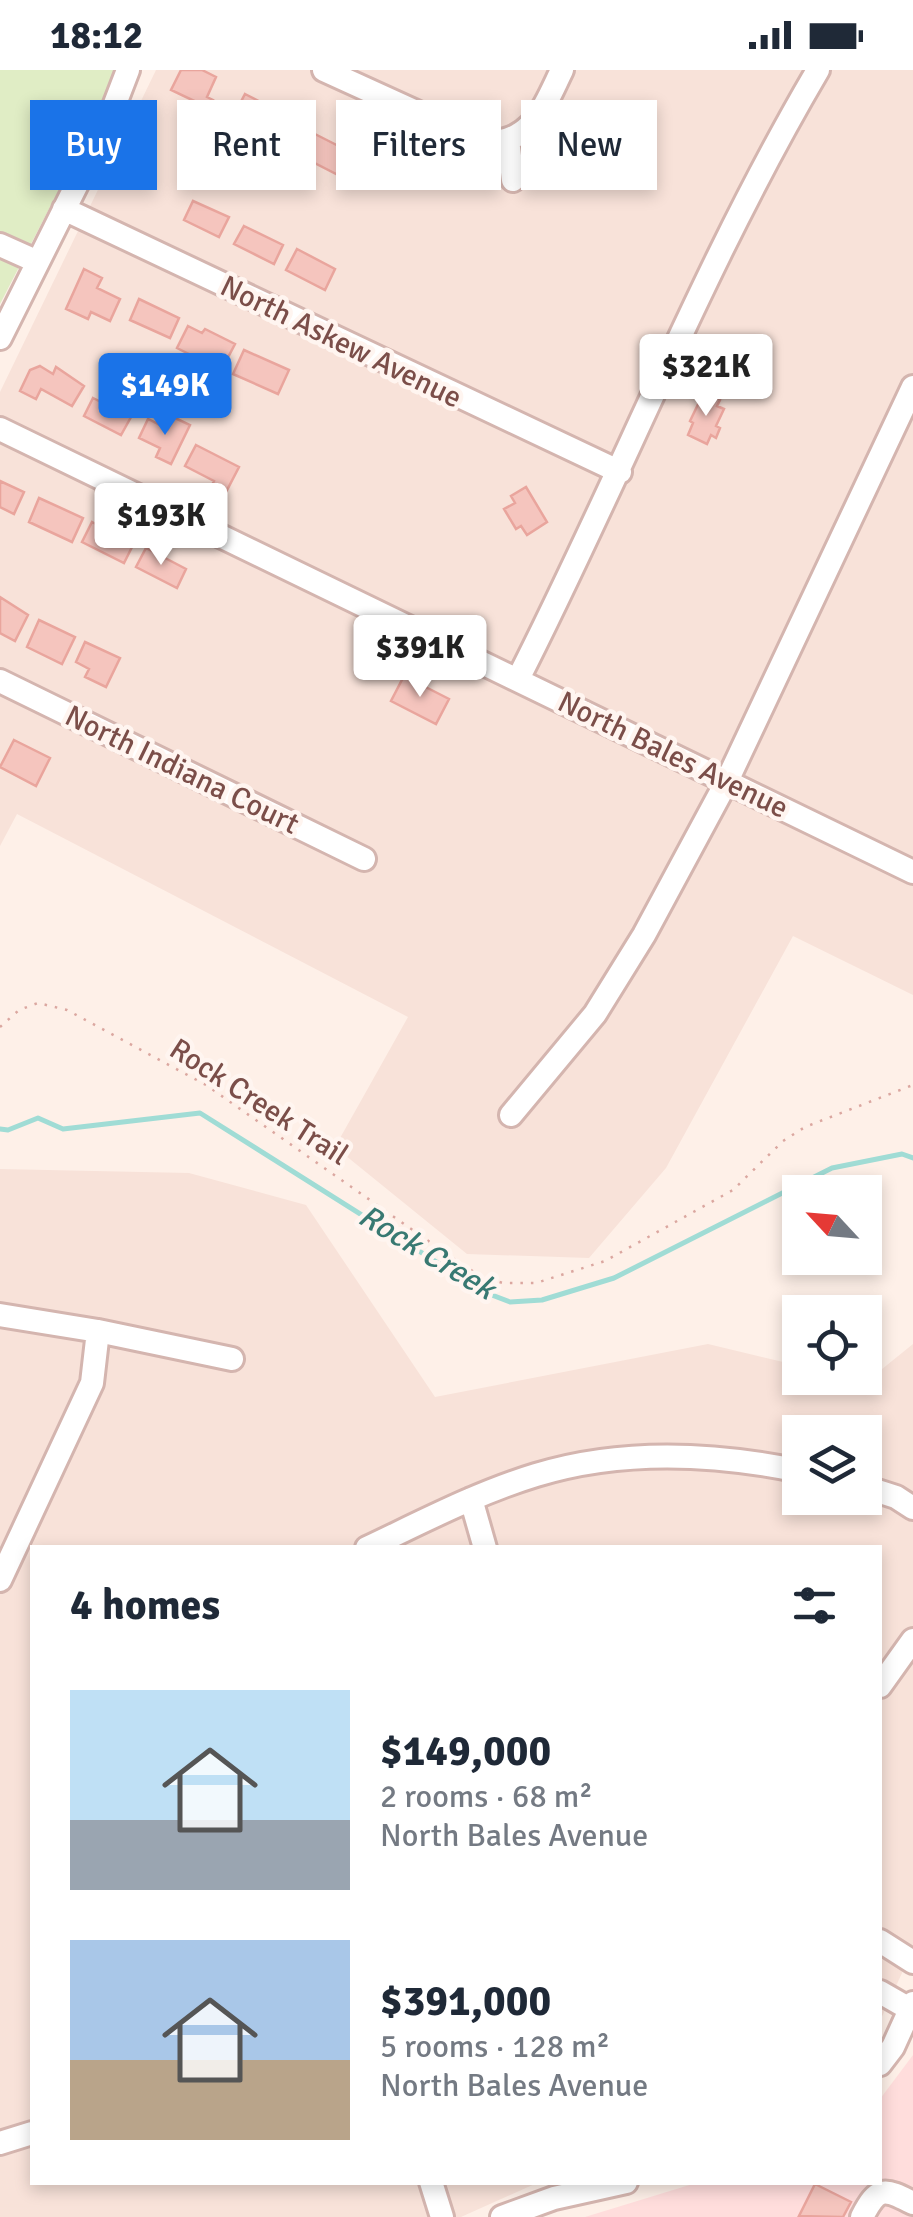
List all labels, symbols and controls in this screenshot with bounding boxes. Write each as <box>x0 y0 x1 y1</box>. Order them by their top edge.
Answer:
text: 18:12 <box>50 12 143 59</box>
chip: Buy <box>30 100 157 190</box>
chip: Rent <box>177 100 316 190</box>
chip: Filters <box>336 100 501 190</box>
chip: New <box>521 100 657 190</box>
street label: North Askew Avenue <box>214 268 468 416</box>
pin: $321K <box>636 334 776 419</box>
text: $321K <box>662 347 750 386</box>
pin: $149K <box>95 353 235 438</box>
text: $149K <box>121 366 209 405</box>
pin: $193K <box>91 483 231 568</box>
text: $193K <box>117 496 205 535</box>
pin: $391K <box>350 615 490 700</box>
text: $391K <box>376 628 464 667</box>
street label: North Bales Avenue <box>552 683 794 827</box>
street label: North Indiana Court <box>59 697 305 843</box>
street label: Rock Creek Trail <box>163 1030 355 1174</box>
north arrow <box>782 1175 882 1275</box>
map controls <box>782 1175 882 1515</box>
water label: Rock Creek <box>352 1196 505 1309</box>
button: locate <box>782 1295 882 1395</box>
button: layers <box>782 1415 882 1515</box>
icon: filters <box>787 1578 842 1633</box>
text: 4 homes <box>70 1580 220 1631</box>
text: $149,000 <box>380 1726 551 1777</box>
icon: home <box>150 1730 270 1850</box>
text: 2 rooms · 68 m² <box>380 1777 593 1816</box>
text: North Bales Avenue <box>380 1816 648 1855</box>
text: $391,000 <box>380 1976 551 2027</box>
icon: home <box>150 1980 270 2100</box>
text: 5 rooms · 128 m² <box>380 2027 610 2066</box>
text: North Bales Avenue <box>380 2066 648 2105</box>

